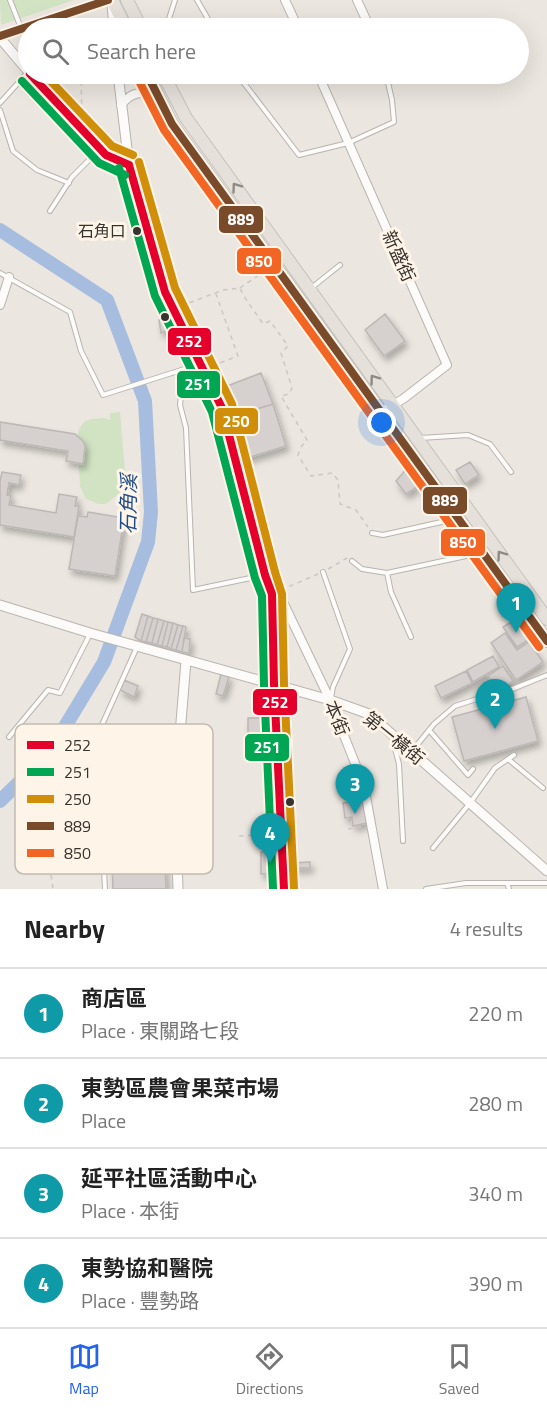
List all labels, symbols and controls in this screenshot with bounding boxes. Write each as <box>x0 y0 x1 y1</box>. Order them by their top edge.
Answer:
search box <box>18 18 529 84</box>
text: Search here <box>87 34 196 68</box>
icon: search <box>39 35 72 68</box>
one-way arrow <box>232 183 243 194</box>
line badge: 889 <box>218 205 264 234</box>
text: 889 <box>228 207 254 231</box>
place label: 石角口 <box>78 219 126 243</box>
marker: 石角口 <box>131 225 143 237</box>
street label: 新盛街 <box>376 226 422 286</box>
line badge: 850 <box>236 247 282 275</box>
text: 850 <box>246 249 272 273</box>
unlabelled marker <box>159 311 171 323</box>
line badge: 252 <box>167 327 212 356</box>
text: 252 <box>176 329 202 353</box>
line badge: 251 <box>176 370 221 399</box>
text: 251 <box>185 372 211 396</box>
one-way arrow <box>370 375 381 386</box>
line badge: 250 <box>214 407 259 435</box>
your location <box>367 408 396 437</box>
text: 250 <box>223 409 249 433</box>
water label: 石角溪 <box>112 471 144 534</box>
line badge: 889 <box>422 486 468 515</box>
text: 889 <box>432 488 458 512</box>
line badge: 850 <box>440 528 486 557</box>
text: 850 <box>450 530 476 554</box>
one-way arrow <box>497 550 508 561</box>
pin: 1 <box>496 584 536 633</box>
pin: 2 <box>476 680 514 729</box>
line badge: 252 <box>252 688 298 716</box>
text: 252 <box>262 690 288 714</box>
street label: 本街 <box>318 696 356 740</box>
street label: 第一橫街 <box>358 705 430 771</box>
legend <box>15 724 213 874</box>
text: 252 <box>64 733 91 757</box>
line badge: 251 <box>244 733 290 762</box>
text: 251 <box>254 735 280 759</box>
text: 251 <box>64 760 91 784</box>
pin: 3 <box>336 764 374 814</box>
text: 250 <box>64 787 91 811</box>
unlabelled marker <box>284 796 296 808</box>
text: 889 <box>64 814 91 838</box>
pin: 4 <box>250 814 290 863</box>
text: 850 <box>64 841 91 865</box>
text: Nearby <box>24 909 105 948</box>
text: 4 results <box>450 913 523 944</box>
text: 商店區 <box>81 981 147 1015</box>
text: 1 <box>38 998 49 1029</box>
text: 220 m <box>468 998 523 1029</box>
text: Place · 東關路七段 <box>81 1015 239 1046</box>
text: 東勢區農會果菜市場 <box>81 1071 279 1105</box>
text: 2 <box>38 1088 49 1119</box>
text: 280 m <box>468 1088 523 1119</box>
text: Place <box>81 1105 126 1136</box>
text: 延平社區活動中心 <box>81 1161 257 1195</box>
text: 3 <box>38 1178 49 1209</box>
text: 340 m <box>468 1178 523 1209</box>
text: Place · 本街 <box>81 1195 179 1226</box>
text: 東勢協和醫院 <box>81 1251 213 1285</box>
text: 4 <box>38 1268 49 1299</box>
text: 390 m <box>468 1268 523 1299</box>
text: Place · 豐勢路 <box>81 1285 199 1316</box>
tab: Map <box>68 1340 101 1400</box>
tab: Directions <box>236 1340 304 1400</box>
tab: Saved <box>439 1340 479 1400</box>

